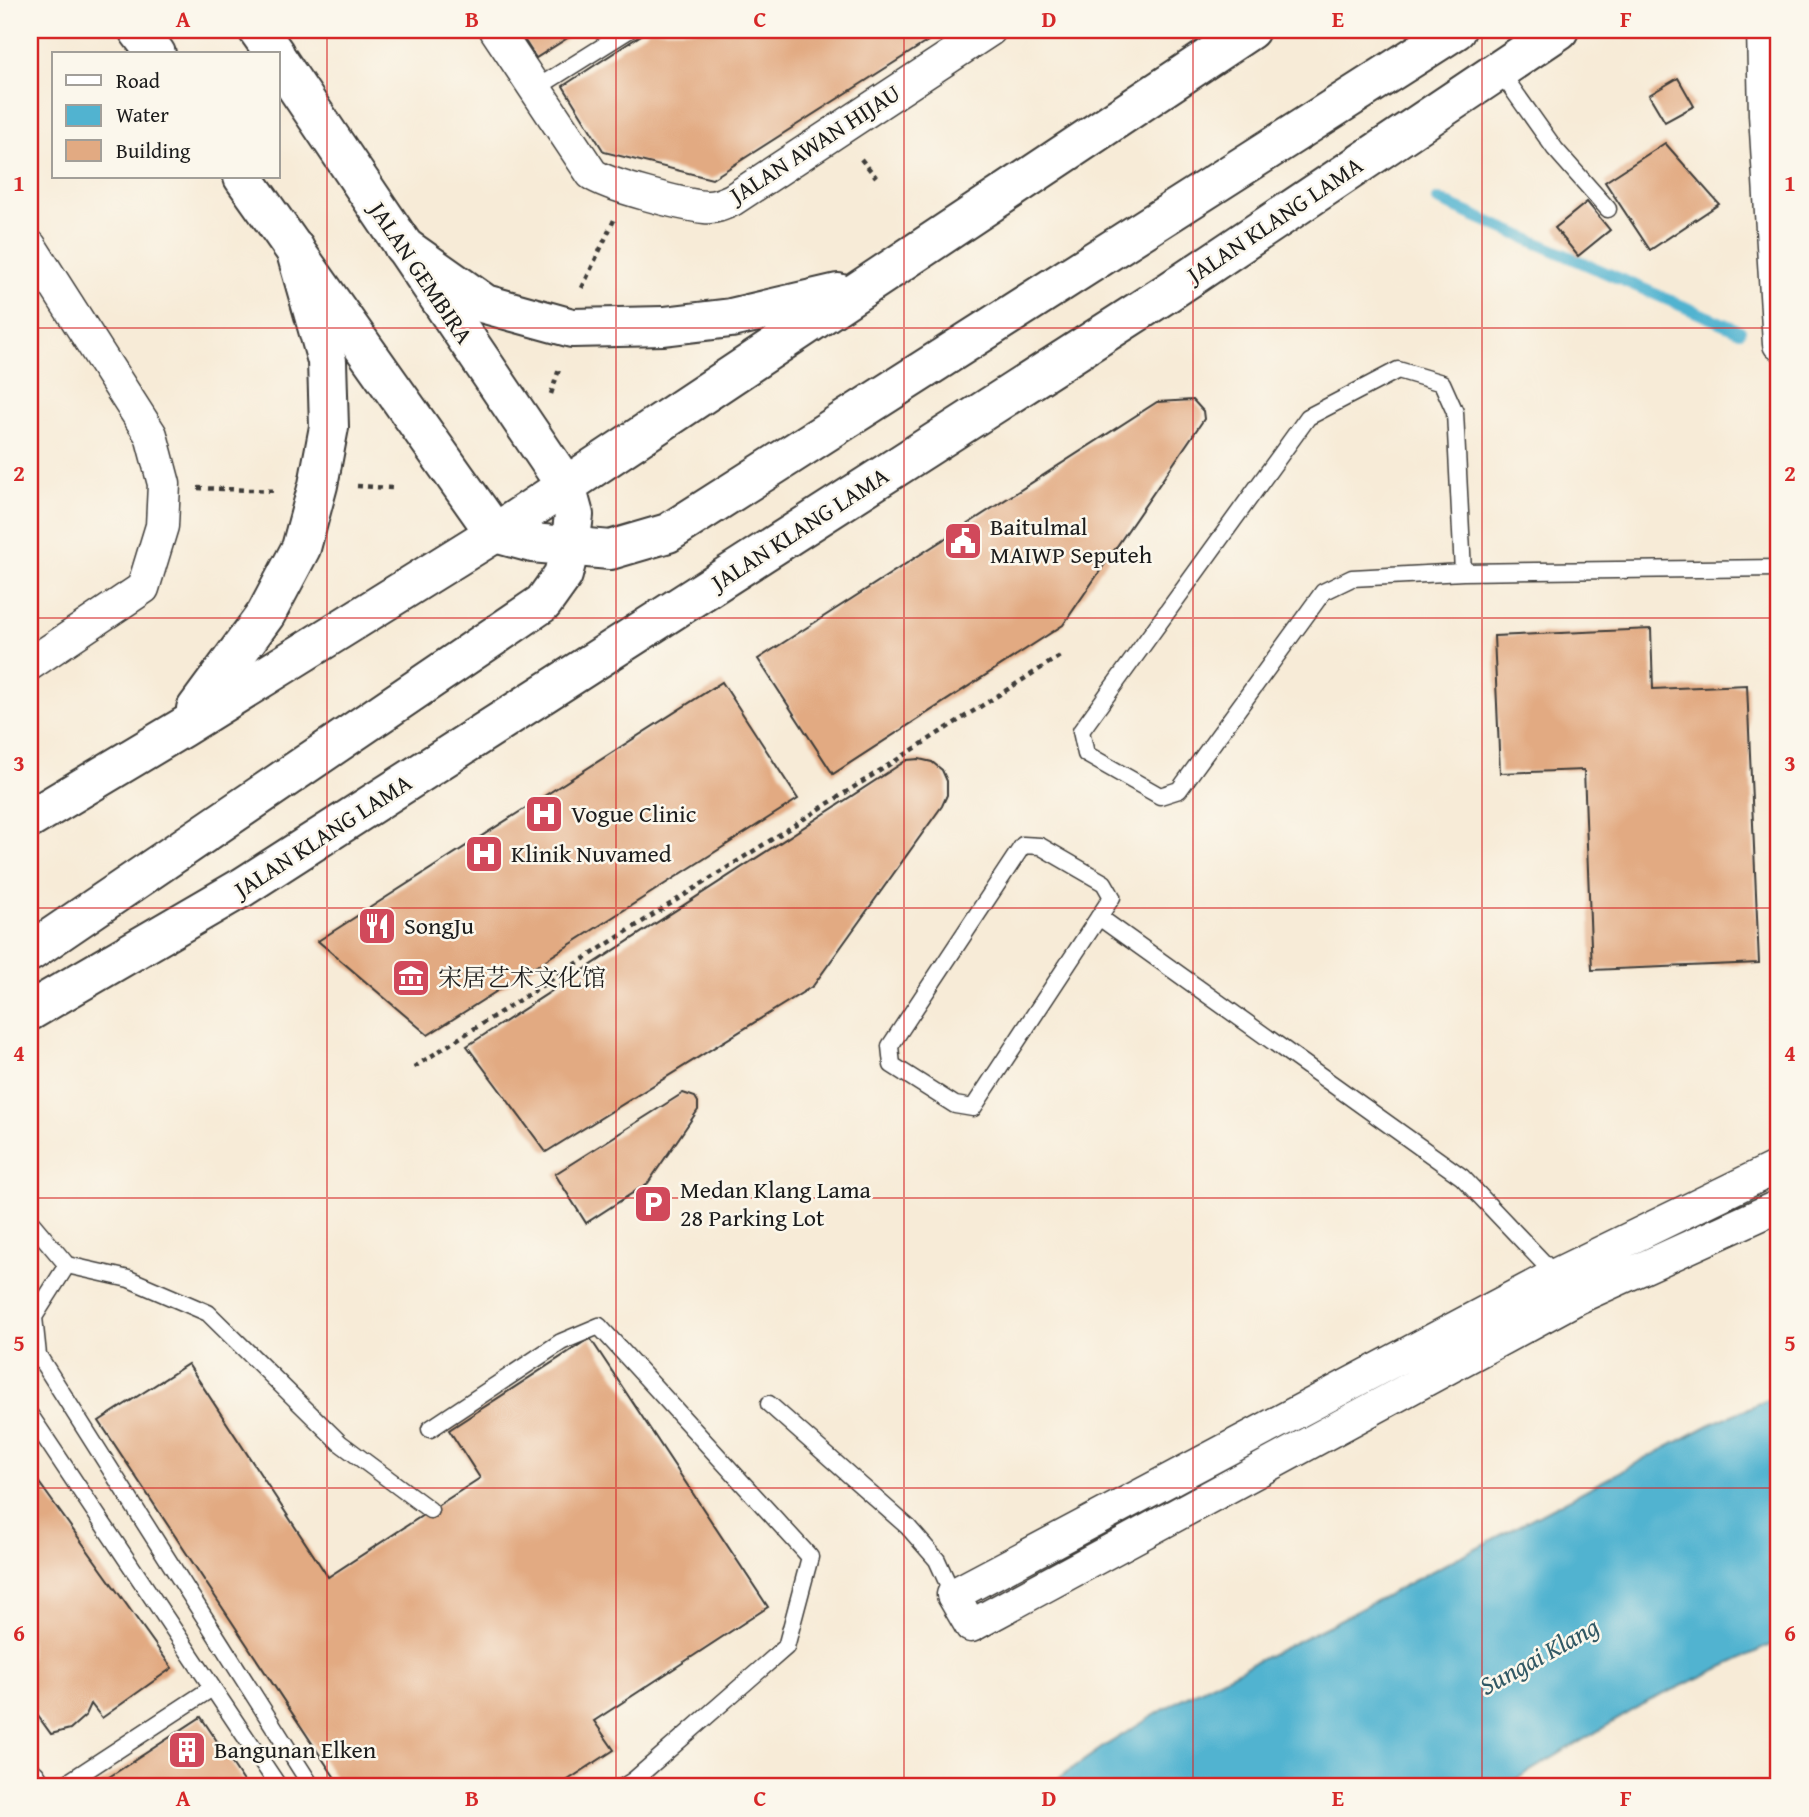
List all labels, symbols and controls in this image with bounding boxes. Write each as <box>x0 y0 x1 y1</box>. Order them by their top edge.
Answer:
text: A <box>176 2 191 35</box>
text: B <box>465 2 479 35</box>
text: C <box>753 2 767 35</box>
text: D <box>1042 2 1057 35</box>
text: E <box>1332 2 1344 35</box>
text: F <box>1620 2 1632 35</box>
legend <box>52 52 280 178</box>
text: Road <box>116 65 161 96</box>
street label: JALAN AWAN HIJAU <box>720 75 907 213</box>
text: Water <box>116 99 169 130</box>
text: Building <box>116 135 191 166</box>
street label: JALAN KLANG LAMA <box>1177 147 1370 293</box>
text: 1 <box>13 166 25 199</box>
text: 1 <box>1784 166 1796 199</box>
street label: JALAN GEMBIRA <box>359 192 482 351</box>
text: 2 <box>13 456 25 489</box>
text: 2 <box>1784 456 1796 489</box>
street label: JALAN KLANG LAMA <box>702 458 896 601</box>
place label: Baitulmal MAIWP Seputeh <box>990 509 1153 572</box>
public building icon: Baitulmal MAIWP Seputeh <box>942 520 984 562</box>
text: 3 <box>13 746 25 779</box>
text: 3 <box>1784 746 1796 779</box>
street label: JALAN KLANG LAMA <box>225 765 419 908</box>
hospital icon: Vogue Clinic <box>523 793 565 835</box>
place label: Vogue Clinic <box>571 796 697 831</box>
hospital icon: Klinik Nuvamed <box>463 833 505 875</box>
place label: Klinik Nuvamed <box>511 836 672 871</box>
restaurant icon: SongJu <box>356 905 398 947</box>
place label: SongJu <box>404 908 474 943</box>
museum icon: 宋居艺术文化馆 <box>390 957 432 999</box>
place label: 宋居艺术文化馆 <box>438 960 606 995</box>
text: 4 <box>13 1036 25 1069</box>
text: 4 <box>1784 1036 1796 1069</box>
place label: Medan Klang Lama 28 Parking Lot <box>680 1172 871 1235</box>
parking icon: Medan Klang Lama 28 Parking Lot <box>632 1183 674 1225</box>
text: 5 <box>13 1326 25 1359</box>
text: 5 <box>1784 1326 1796 1359</box>
water label: Sungai Klang <box>1472 1607 1606 1704</box>
text: 6 <box>13 1616 25 1649</box>
text: 6 <box>1784 1616 1796 1649</box>
building icon: Bangunan Elken <box>166 1729 208 1771</box>
place label: Bangunan Elken <box>214 1732 377 1767</box>
text: A <box>176 1781 191 1814</box>
text: B <box>465 1781 479 1814</box>
text: C <box>753 1781 767 1814</box>
text: D <box>1042 1781 1057 1814</box>
text: E <box>1332 1781 1344 1814</box>
text: F <box>1620 1781 1632 1814</box>

